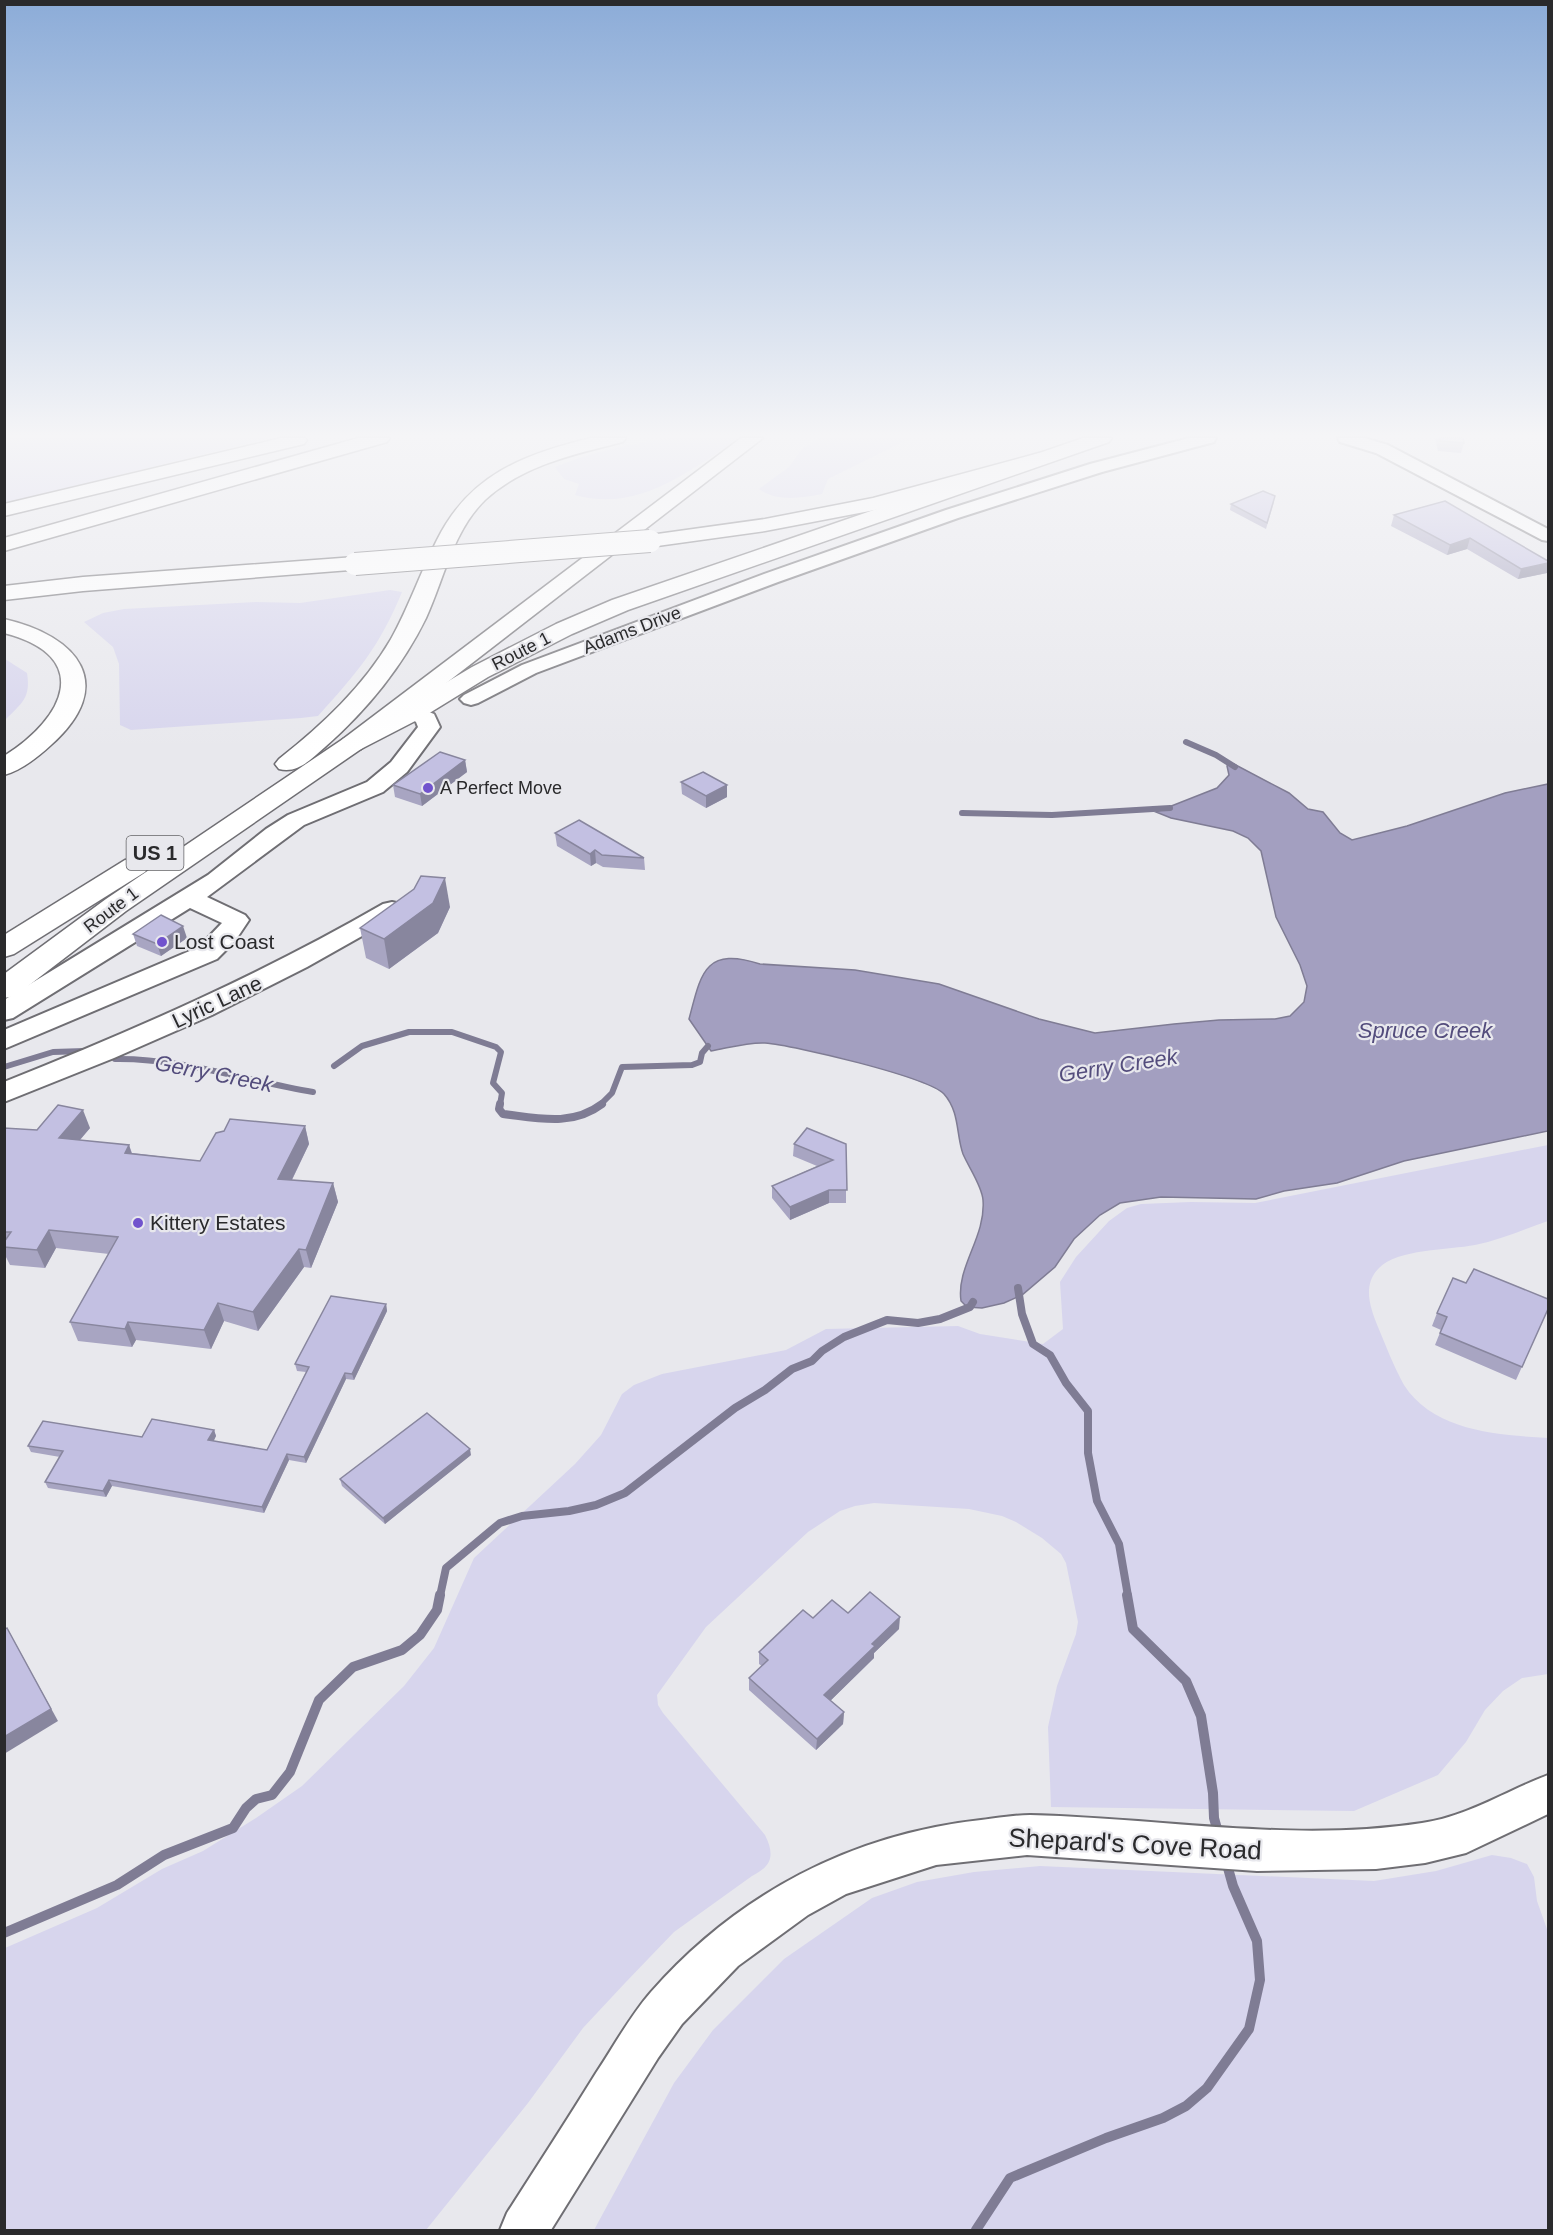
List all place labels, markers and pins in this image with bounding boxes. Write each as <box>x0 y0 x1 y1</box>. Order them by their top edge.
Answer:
place label: A Perfect Move <box>440 778 562 798</box>
marker: A Perfect Move <box>421 781 435 795</box>
place label: Lost Coast <box>174 930 275 953</box>
marker: Lost Coast <box>155 935 169 949</box>
place label: Kittery Estates <box>150 1211 285 1234</box>
marker: Kittery Estates <box>131 1216 145 1230</box>

